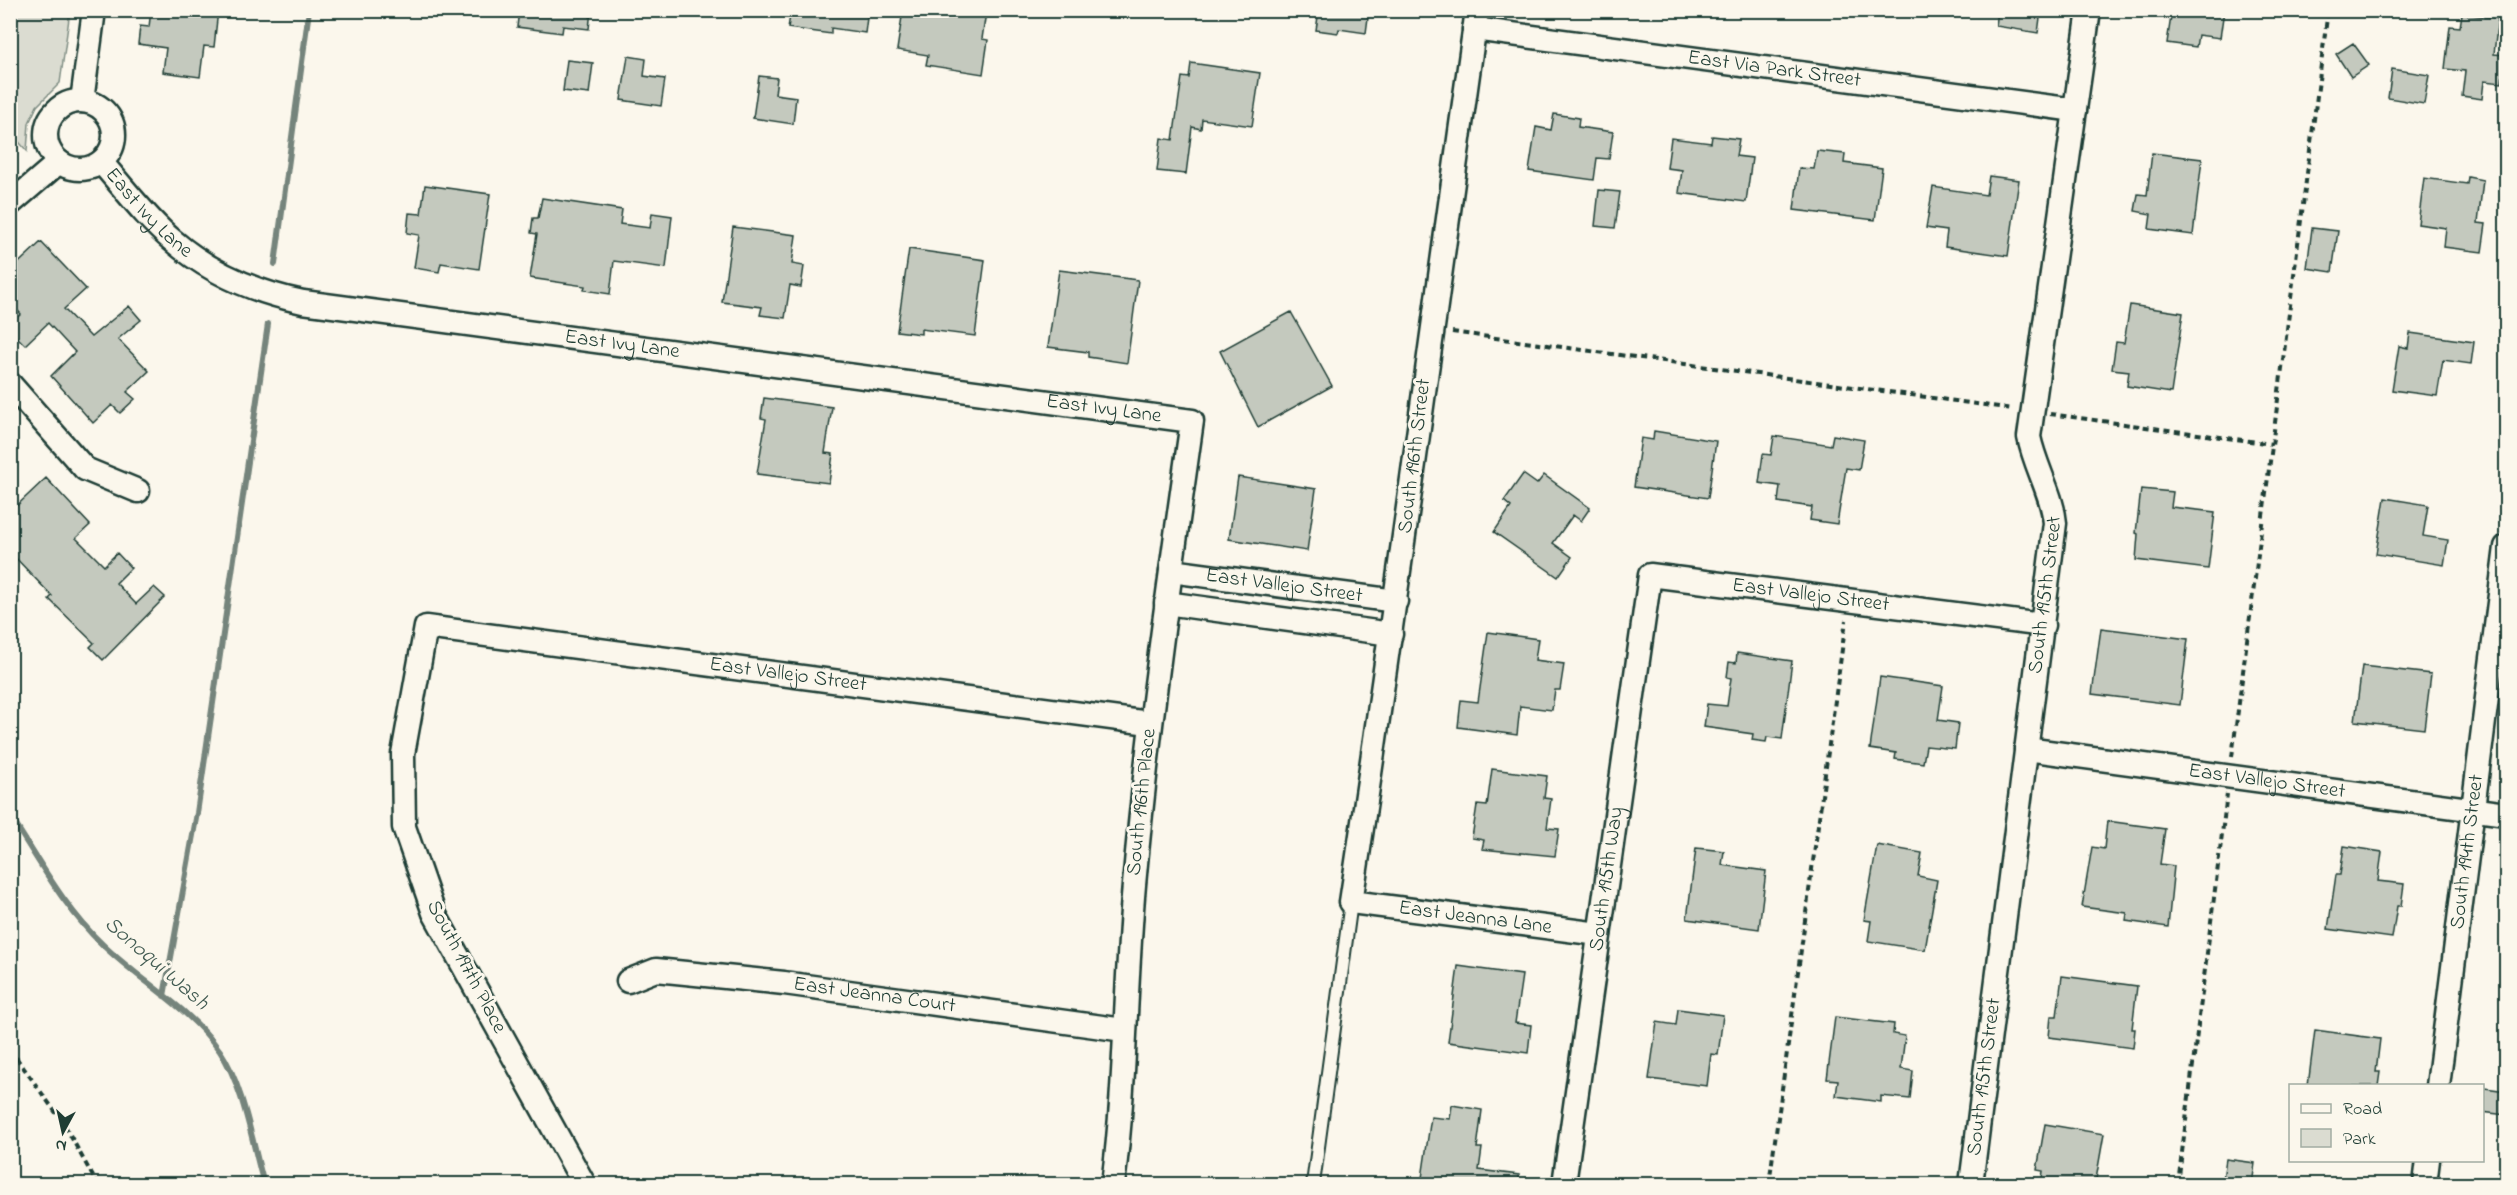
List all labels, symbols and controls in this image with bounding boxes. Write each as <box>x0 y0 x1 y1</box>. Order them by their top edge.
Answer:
street label: East Via Park Street <box>1686 43 1863 96</box>
street label: East Ivy Lane <box>97 161 199 266</box>
street label: East Ivy Lane <box>563 322 682 367</box>
street label: South 196th Street <box>1391 377 1439 535</box>
street label: East Ivy Lane <box>1044 387 1164 432</box>
street label: South 195th Street <box>2021 514 2070 675</box>
street label: East Vallejo Street <box>1204 561 1364 611</box>
street label: East Vallejo Street <box>1730 571 1891 620</box>
street label: East Vallejo Street <box>708 650 868 700</box>
street label: South 196th Place <box>1119 726 1165 877</box>
street label: East Vallejo Street <box>2186 756 2347 807</box>
street label: South 194th Street <box>2443 773 2492 931</box>
street label: South 195th Way <box>1582 805 1634 953</box>
street label: East Jeanna Lane <box>1397 893 1554 943</box>
street label: South 197th Place <box>418 895 514 1039</box>
water label: Sonoqui Wash <box>97 909 216 1019</box>
street label: East Jeanna Court <box>791 969 957 1022</box>
street label: South 195th Street <box>1960 996 2010 1158</box>
legend <box>2289 1084 2484 1162</box>
text: Road <box>2343 1097 2382 1123</box>
north arrow <box>33 1102 93 1162</box>
text: Park <box>2343 1127 2376 1153</box>
text: N <box>54 1132 68 1158</box>

